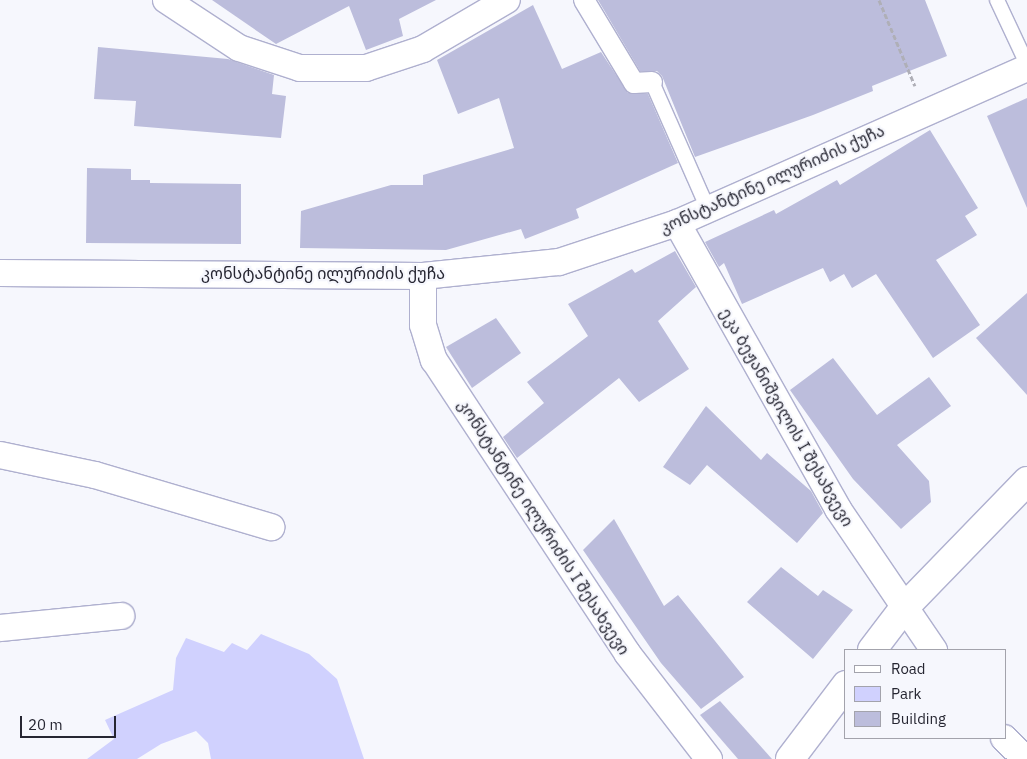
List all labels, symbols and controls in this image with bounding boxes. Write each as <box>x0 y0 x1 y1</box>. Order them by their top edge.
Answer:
street label: კონსტანტინე ილურიძის ქუჩა <box>657 121 887 237</box>
street label: კონსტანტინე ილურიძის ქუჩა <box>201 263 445 283</box>
street label: ეკა ბეჟანიშვილის I შესახვევი <box>716 304 858 530</box>
street label: კონსტანტინე ილურიძის I შესახვევი <box>454 396 634 658</box>
legend <box>844 649 1007 739</box>
text: Road <box>891 659 926 678</box>
text: Park <box>891 684 921 703</box>
scale bar <box>22 706 119 738</box>
text: Building <box>891 709 946 728</box>
text: 20 m <box>28 715 63 734</box>

